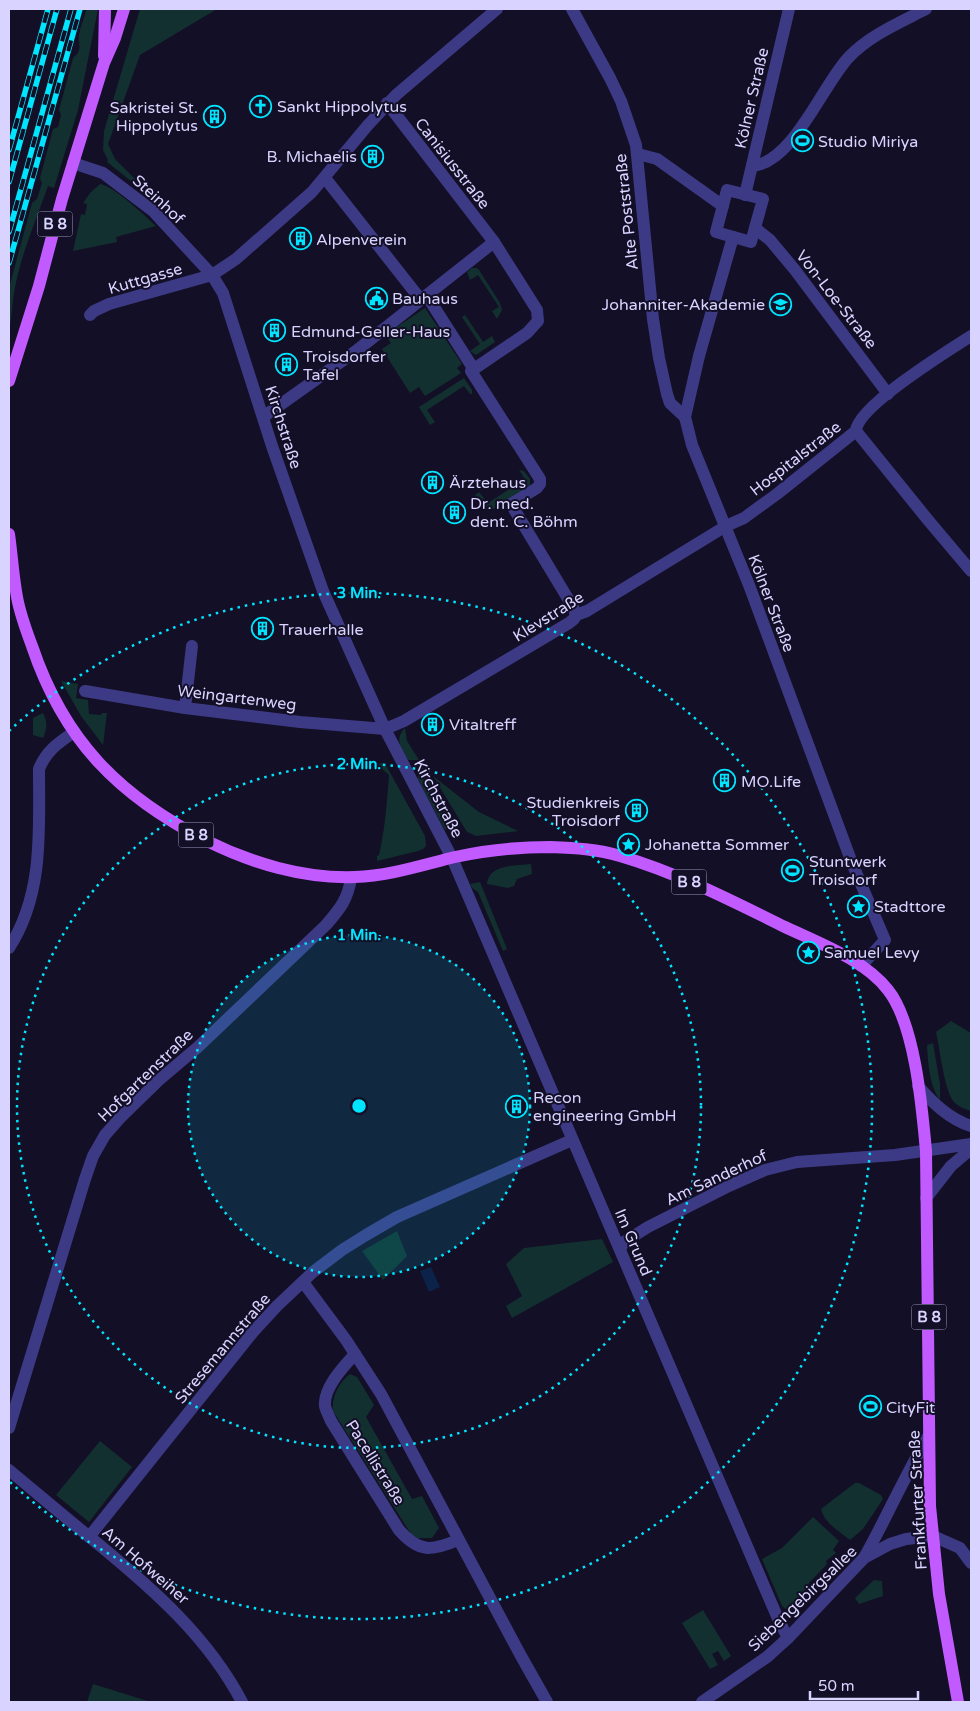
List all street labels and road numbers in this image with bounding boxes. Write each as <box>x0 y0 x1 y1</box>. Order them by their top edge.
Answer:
street label: Kölner Straße <box>731 46 773 151</box>
street label: Canisiusstraße <box>410 114 494 213</box>
street label: Alte Poststraße <box>611 153 643 271</box>
street label: Steinhof <box>128 171 189 229</box>
road number: B 8 <box>38 212 72 236</box>
street label: Von-Loe-Straße <box>791 246 881 353</box>
street label: Kuttgasse <box>106 259 185 299</box>
street label: Kirchstraße <box>260 383 306 472</box>
street label: Hospitalstraße <box>746 417 845 501</box>
street label: Kölner Straße <box>743 552 799 655</box>
street label: Klevstraße <box>509 587 588 646</box>
street label: Weingartenweg <box>176 681 298 715</box>
street label: Kirchstraße <box>409 756 467 841</box>
road number: B 8 <box>178 822 214 848</box>
road number: B 8 <box>672 870 706 894</box>
street label: Hofgartenstraße <box>94 1025 198 1126</box>
street label: Am Sanderhof <box>662 1145 771 1210</box>
street label: Im Grund <box>610 1206 656 1279</box>
street label: Stresemannstraße <box>171 1289 275 1408</box>
road number: B 8 <box>912 1304 946 1330</box>
street label: Pacellistraße <box>341 1416 409 1509</box>
street label: Frankfurter Straße <box>904 1430 932 1570</box>
street label: Am Hofweiher <box>98 1523 194 1610</box>
street label: Siebengebirgsallee <box>744 1542 861 1656</box>

